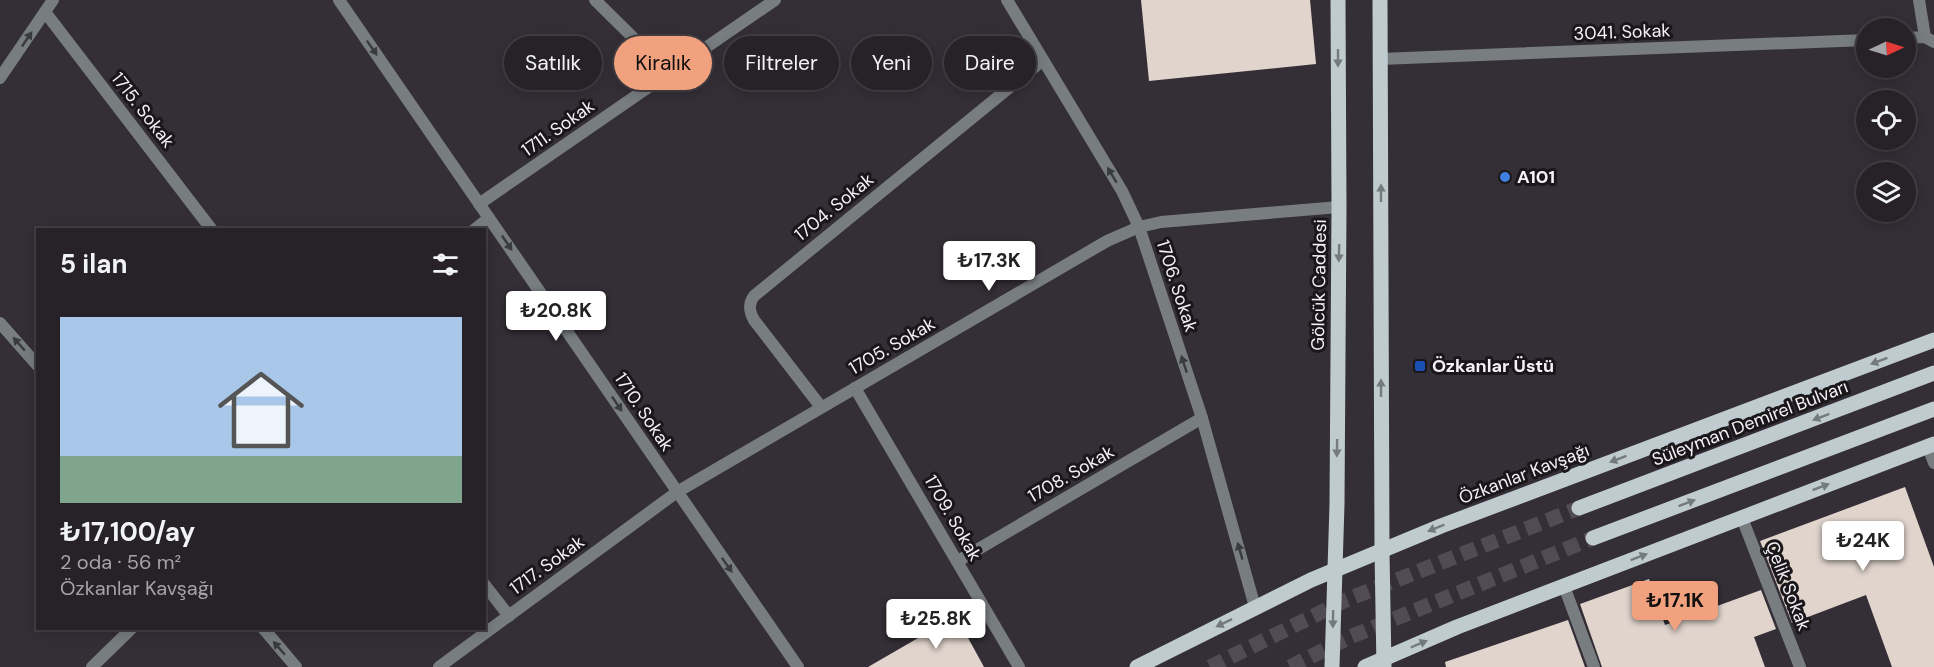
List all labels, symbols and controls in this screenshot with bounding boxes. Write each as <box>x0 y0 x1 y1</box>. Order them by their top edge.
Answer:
street label: 3041. Sokak <box>1573 18 1671 46</box>
north arrow <box>1856 18 1916 78</box>
map controls <box>1856 18 1916 222</box>
one-way arrow <box>21 31 32 47</box>
chip: Satılık <box>504 36 602 90</box>
chip: Kiralık <box>614 36 712 90</box>
chip: Filtreler <box>724 36 839 90</box>
chip: Yeni <box>851 36 932 90</box>
chip: Daire <box>944 36 1036 90</box>
one-way arrow <box>366 40 378 56</box>
one-way arrow <box>1333 49 1343 68</box>
street label: 1715. Sokak <box>106 67 180 153</box>
button: locate <box>1856 90 1916 150</box>
street label: 1711. Sokak <box>517 94 599 162</box>
button: layers <box>1856 162 1916 222</box>
place label: A101 <box>1517 165 1555 189</box>
one-way arrow <box>1107 167 1118 183</box>
street label: 1704. Sokak <box>789 168 879 246</box>
marker: A101 <box>1498 170 1512 184</box>
one-way arrow <box>1376 183 1386 202</box>
street label: Gölcük Caddesi <box>1306 219 1332 351</box>
one-way arrow <box>501 235 512 252</box>
street label: 1706. Sokak <box>1151 237 1203 335</box>
pin: ₺17.3K <box>940 241 1038 292</box>
one-way arrow <box>1334 244 1344 263</box>
text: 5 ilan <box>60 247 127 281</box>
text: ₺17.3K <box>957 247 1021 273</box>
icon: filters <box>429 248 462 281</box>
pin: ₺20.8K <box>507 291 605 342</box>
text: ₺20.8K <box>520 297 592 323</box>
street label: 1705. Sokak <box>845 312 939 380</box>
one-way arrow <box>13 337 26 352</box>
place label: Özkanlar Üstü <box>1432 354 1554 378</box>
one-way arrow <box>1179 355 1189 373</box>
icon: home <box>207 356 315 464</box>
one-way arrow <box>1870 356 1888 366</box>
marker: Özkanlar Üstü <box>1413 359 1427 373</box>
street label: 1710. Sokak <box>609 368 679 456</box>
street label: Süleyman Demirel Bulvarı <box>1648 374 1852 472</box>
one-way arrow <box>1376 378 1386 397</box>
one-way arrow <box>611 396 622 412</box>
one-way arrow <box>1811 412 1829 422</box>
street label: Özkanlar Kavşağı <box>1455 438 1593 510</box>
one-way arrow <box>1332 439 1342 458</box>
street label: 1708. Sokak <box>1024 440 1118 508</box>
one-way arrow <box>1609 455 1627 464</box>
street label: 1709. Sokak <box>919 471 987 565</box>
one-way arrow <box>1813 482 1831 492</box>
one-way arrow <box>1678 497 1696 507</box>
text: ₺17,100/ay <box>60 515 195 549</box>
pin: ₺24K <box>1827 521 1899 572</box>
one-way arrow <box>1427 524 1445 533</box>
text: ₺24K <box>1836 527 1890 553</box>
street label: 1717. Sokak <box>505 530 589 600</box>
street label: Çelik Sokak <box>1760 538 1816 634</box>
one-way arrow <box>1234 542 1244 560</box>
text: 2 oda · 56 m² <box>60 549 181 575</box>
one-way arrow <box>1630 552 1648 561</box>
one-way arrow <box>721 556 733 572</box>
text: Özkanlar Kavşağı <box>60 575 213 601</box>
pin: ₺17.1K <box>1626 581 1724 632</box>
text: ₺17.1K <box>1646 587 1704 613</box>
pin: ₺25.8K <box>887 599 985 650</box>
text: ₺25.8K <box>900 605 972 631</box>
one-way arrow <box>1328 609 1338 628</box>
one-way arrow <box>1215 617 1233 627</box>
one-way arrow <box>1410 639 1428 649</box>
one-way arrow <box>273 640 286 656</box>

